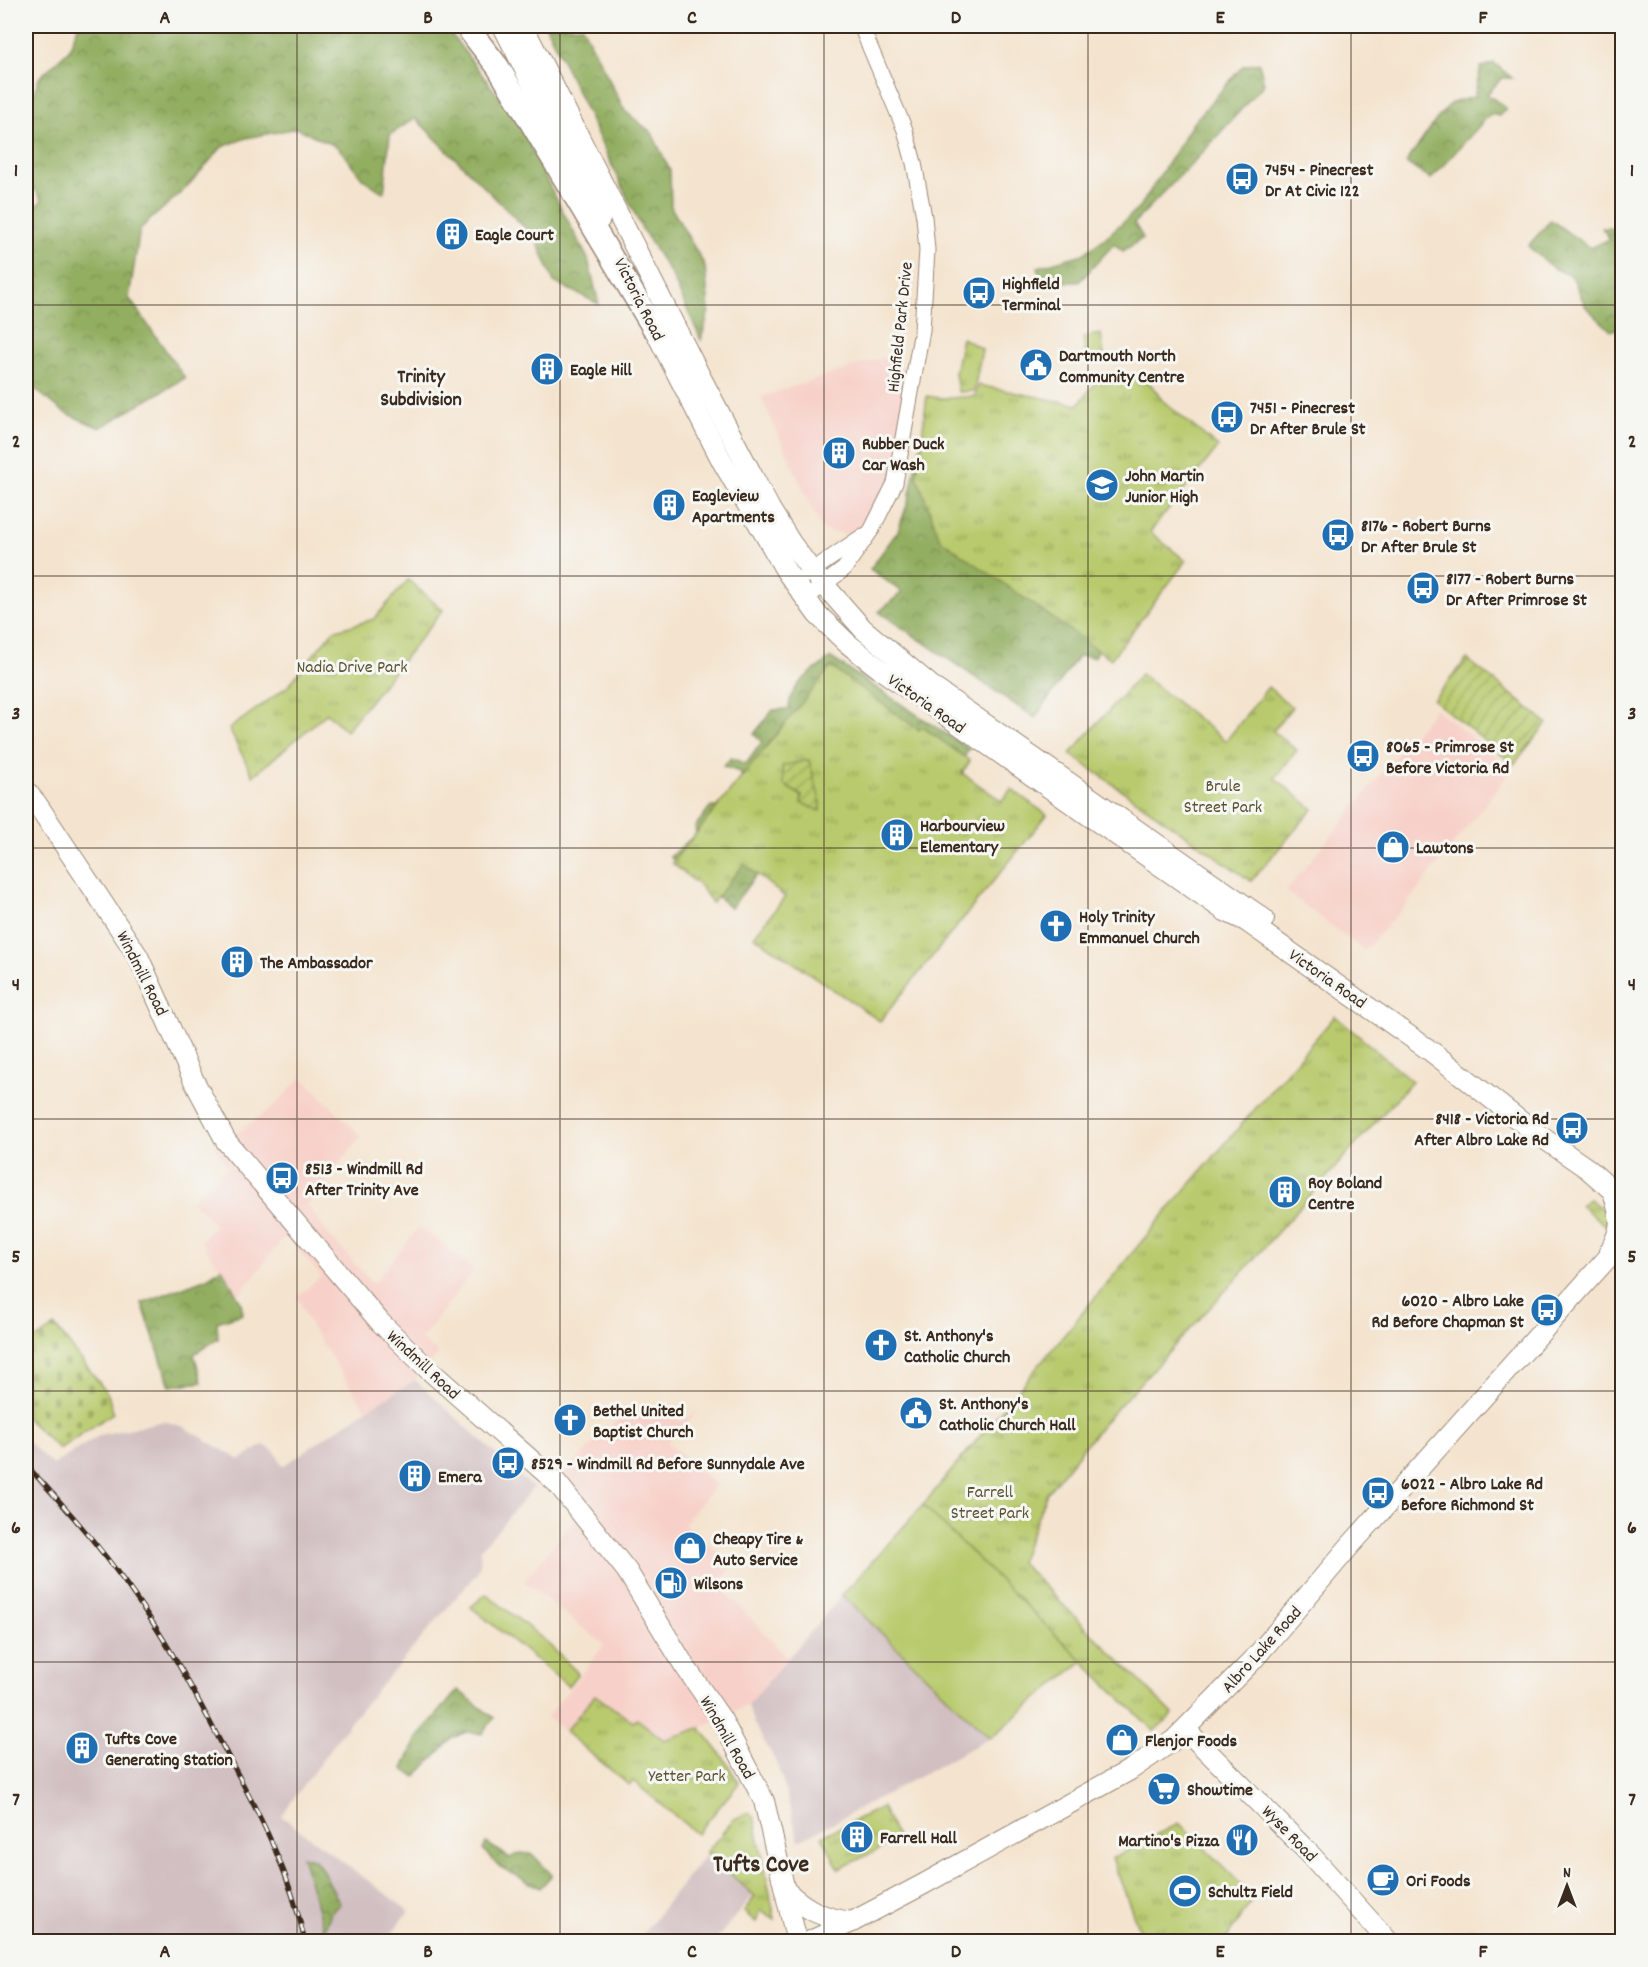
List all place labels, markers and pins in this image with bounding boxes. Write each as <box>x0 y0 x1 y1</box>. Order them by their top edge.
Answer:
place label: 7454 - Pinecrest Dr At Civic 122 <box>1265 159 1374 205</box>
bus stop icon: 7454 - Pinecrest Dr At Civic 122 <box>1224 161 1260 197</box>
building icon: Eagle Court <box>434 216 470 252</box>
place label: Eagle Court <box>475 224 554 249</box>
place label: Highfield Terminal <box>1002 273 1061 319</box>
bus stop icon: Highfield Terminal <box>961 275 997 311</box>
place label: Dartmouth North Community Centre <box>1059 345 1185 391</box>
public building icon: Dartmouth North Community Centre <box>1018 347 1054 383</box>
building icon: Eagle Hill <box>529 351 565 387</box>
place label: Eagle Hill <box>570 359 633 384</box>
place label: 7451 - Pinecrest Dr After Brule St <box>1250 397 1366 443</box>
bus stop icon: 7451 - Pinecrest Dr After Brule St <box>1209 399 1245 435</box>
place label: Rubber Duck Car Wash <box>862 433 945 479</box>
building icon: Rubber Duck Car Wash <box>821 435 857 471</box>
place label: John Martin Junior High <box>1125 465 1204 511</box>
school or university icon: John Martin Junior High <box>1084 467 1120 503</box>
place label: Eagleview Apartments <box>692 485 775 531</box>
building icon: Eagleview Apartments <box>651 487 687 523</box>
place label: 8176 - Robert Burns Dr After Brule St <box>1361 515 1491 561</box>
bus stop icon: 8176 - Robert Burns Dr After Brule St <box>1320 517 1356 553</box>
place label: 8177 - Robert Burns Dr After Primrose St <box>1446 568 1587 614</box>
bus stop icon: 8177 - Robert Burns Dr After Primrose St <box>1405 570 1441 606</box>
place label: 8065 - Primrose St Before Victoria Rd <box>1386 736 1514 782</box>
bus stop icon: 8065 - Primrose St Before Victoria Rd <box>1345 738 1381 774</box>
place label: Harbourview Elementary <box>920 815 1005 861</box>
building icon: Harbourview Elementary <box>879 817 915 853</box>
shop icon: Lawtons <box>1375 829 1411 865</box>
place label: Lawtons <box>1416 837 1474 862</box>
place label: Holy Trinity Emmanuel Church <box>1079 906 1200 952</box>
church icon: Holy Trinity Emmanuel Church <box>1038 908 1074 944</box>
building icon: The Ambassador <box>219 944 255 980</box>
place label: The Ambassador <box>260 952 373 977</box>
place label: 8418 - Victoria Rd After Albro Lake Rd <box>1414 1108 1549 1154</box>
bus stop icon: 8418 - Victoria Rd After Albro Lake Rd <box>1554 1110 1590 1146</box>
place label: 8513 - Windmill Rd After Trinity Ave <box>305 1158 423 1204</box>
bus stop icon: 8513 - Windmill Rd After Trinity Ave <box>264 1160 300 1196</box>
place label: Roy Boland Centre <box>1308 1172 1382 1218</box>
building icon: Roy Boland Centre <box>1267 1174 1303 1210</box>
place label: 6020 - Albro Lake Rd Before Chapman St <box>1371 1290 1524 1336</box>
bus stop icon: 6020 - Albro Lake Rd Before Chapman St <box>1529 1292 1565 1328</box>
place label: St. Anthony's Catholic Church <box>904 1325 1010 1371</box>
church icon: St. Anthony's Catholic Church <box>863 1327 899 1363</box>
place label: St. Anthony's Catholic Church Hall <box>939 1393 1076 1439</box>
public building icon: St. Anthony's Catholic Church Hall <box>898 1395 934 1431</box>
place label: Bethel United Baptist Church <box>593 1400 694 1446</box>
church icon: Bethel United Baptist Church <box>552 1402 588 1438</box>
bus stop icon: 8529 - Windmill Rd Before Sunnydale Ave <box>490 1445 526 1481</box>
place label: 8529 - Windmill Rd Before Sunnydale Ave <box>531 1453 805 1478</box>
building icon: Emera <box>397 1458 433 1494</box>
place label: Emera <box>438 1466 482 1491</box>
place label: 6022 - Albro Lake Rd Before Richmond St <box>1401 1473 1543 1519</box>
bus stop icon: 6022 - Albro Lake Rd Before Richmond St <box>1360 1475 1396 1511</box>
place label: Cheapy Tire & Auto Service <box>713 1528 803 1574</box>
shop icon: Cheapy Tire & Auto Service <box>672 1530 708 1566</box>
fuel station icon: Wilsons <box>653 1565 689 1601</box>
place label: Wilsons <box>694 1573 744 1598</box>
shop icon: Flenjor Foods <box>1104 1722 1140 1758</box>
place label: Tufts Cove Generating Station <box>105 1728 233 1774</box>
building icon: Tufts Cove Generating Station <box>64 1730 100 1766</box>
place label: Flenjor Foods <box>1145 1730 1238 1755</box>
supermarket icon: Showtime <box>1146 1771 1182 1807</box>
place label: Showtime <box>1187 1779 1253 1804</box>
building icon: Farrell Hall <box>839 1819 875 1855</box>
restaurant icon: Martino's Pizza <box>1224 1822 1260 1858</box>
place label: Farrell Hall <box>880 1827 957 1852</box>
place label: Martino's Pizza <box>1118 1830 1220 1855</box>
cafe icon: Ori Foods <box>1365 1862 1401 1898</box>
place label: Ori Foods <box>1406 1870 1471 1895</box>
sports icon: Schultz Field <box>1167 1873 1203 1909</box>
place label: Schultz Field <box>1208 1881 1293 1906</box>

